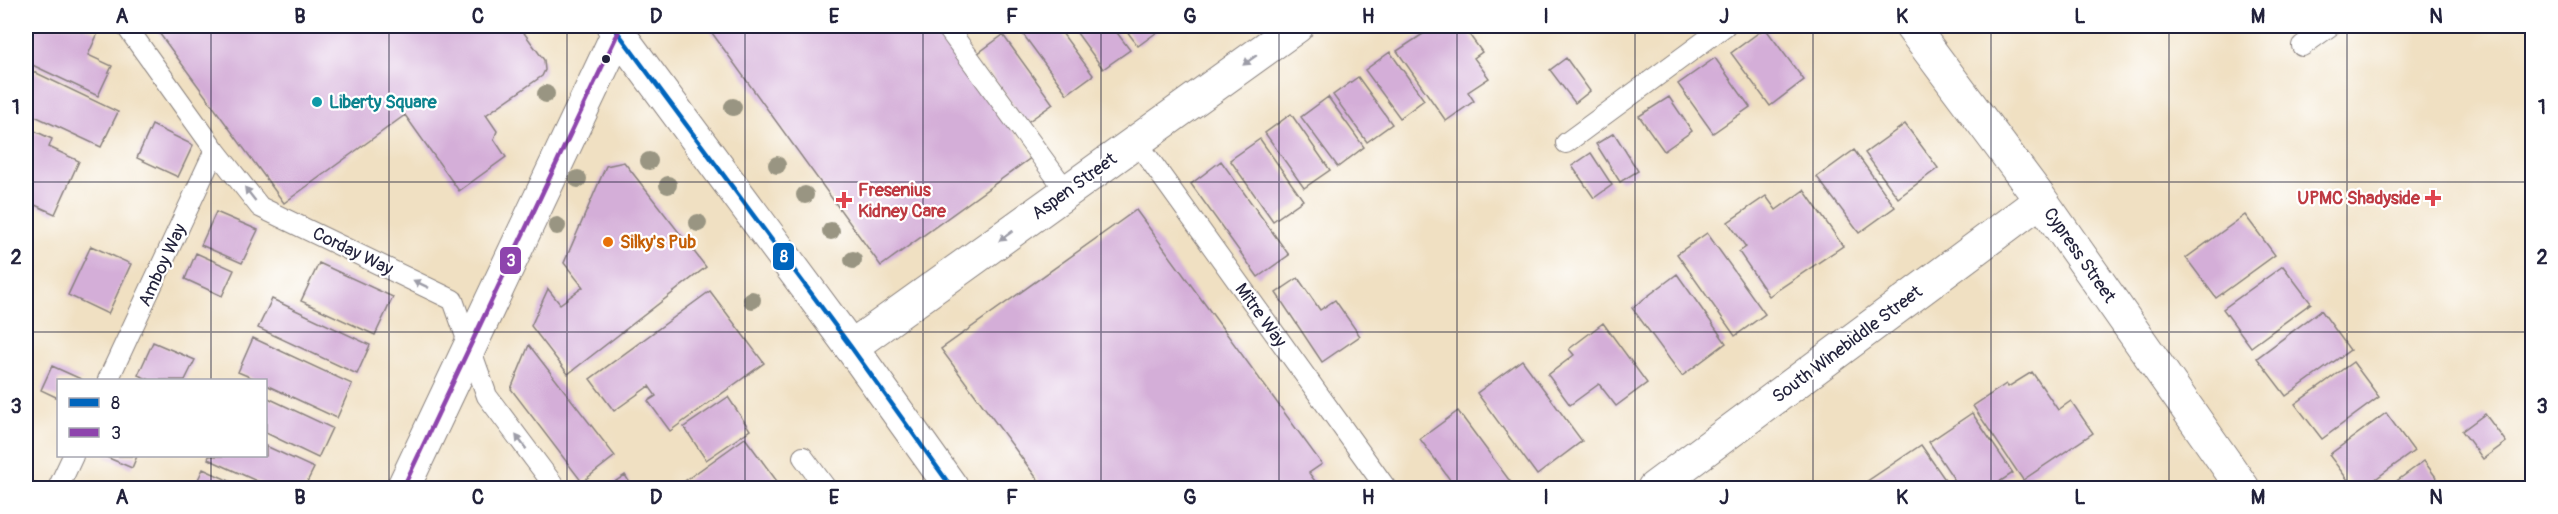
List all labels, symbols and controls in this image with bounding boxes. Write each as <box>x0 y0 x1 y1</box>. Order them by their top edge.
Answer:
text: A <box>116 4 129 29</box>
text: B <box>294 4 306 29</box>
text: C <box>472 4 484 29</box>
text: D <box>650 4 663 29</box>
text: E <box>829 4 840 29</box>
text: F <box>1006 4 1018 29</box>
text: G <box>1183 4 1197 29</box>
text: H <box>1362 4 1375 29</box>
text: I <box>1543 4 1549 29</box>
text: J <box>1719 4 1729 29</box>
text: K <box>1896 4 1908 29</box>
text: L <box>2074 4 2086 29</box>
text: M <box>2251 4 2265 29</box>
text: N <box>2429 4 2443 29</box>
unlabelled marker <box>600 53 612 65</box>
one-way arrow <box>1242 54 1258 66</box>
place label: Liberty Square <box>329 91 438 114</box>
text: 1 <box>12 95 20 120</box>
marker: Liberty Square <box>310 95 324 109</box>
text: 1 <box>2538 95 2546 120</box>
street label: Aspen Street <box>1027 147 1122 225</box>
place label: Fresenius Kidney Care <box>858 179 947 223</box>
one-way arrow <box>244 186 256 201</box>
place label: UPMC Shadyside <box>2297 187 2421 210</box>
marker: UPMC Shadyside <box>2424 189 2442 207</box>
marker: Fresenius Kidney Care <box>835 191 853 209</box>
street label: Cypress Street <box>2038 203 2121 308</box>
street label: Amboy Way <box>133 220 192 310</box>
street label: Corday Way <box>309 222 397 281</box>
one-way arrow <box>999 229 1014 241</box>
place label: Silky's Pub <box>620 231 696 254</box>
marker: Silky's Pub <box>601 235 615 249</box>
line badge: 8 <box>772 242 795 271</box>
text: 2 <box>10 245 22 270</box>
text: 2 <box>2536 245 2548 270</box>
line badge: 3 <box>499 246 522 275</box>
text: 8 <box>780 247 788 267</box>
text: 3 <box>507 251 516 271</box>
one-way arrow <box>412 279 429 289</box>
street label: Mitre Way <box>1230 279 1292 352</box>
street label: South Winebiddle Street <box>1768 280 1927 408</box>
legend <box>57 379 267 457</box>
text: 8 <box>111 392 120 415</box>
text: 3 <box>10 394 22 419</box>
text: 3 <box>2536 394 2548 419</box>
text: 3 <box>111 422 121 445</box>
one-way arrow <box>515 434 527 449</box>
text: A <box>116 485 129 510</box>
text: B <box>294 485 306 510</box>
text: C <box>472 485 484 510</box>
text: D <box>650 485 663 510</box>
text: E <box>829 485 840 510</box>
text: F <box>1006 485 1018 510</box>
text: G <box>1183 485 1197 510</box>
text: H <box>1362 485 1375 510</box>
text: I <box>1543 485 1549 510</box>
text: J <box>1719 485 1729 510</box>
text: K <box>1896 485 1908 510</box>
text: L <box>2074 485 2086 510</box>
text: M <box>2251 485 2265 510</box>
text: N <box>2429 485 2443 510</box>

